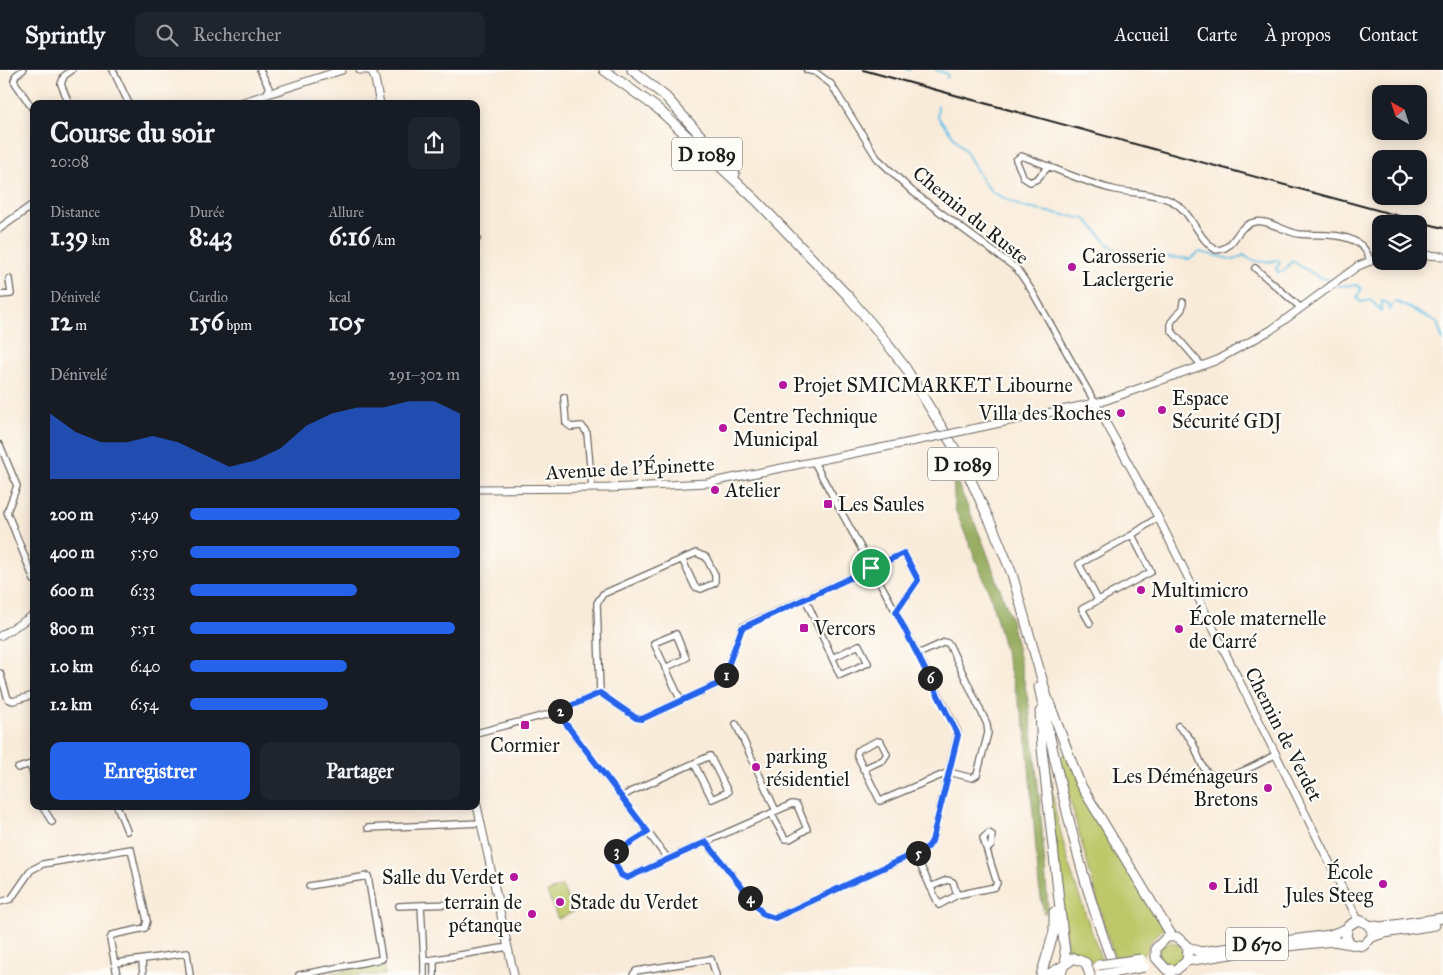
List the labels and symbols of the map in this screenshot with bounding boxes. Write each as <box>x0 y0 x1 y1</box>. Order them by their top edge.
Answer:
north arrow <box>1372 85 1428 140</box>
road number: D 1089 <box>672 138 742 170</box>
street label: Chemin du Ruste <box>908 161 1034 269</box>
place label: Carosserie Laclergerie <box>1082 244 1174 292</box>
marker: Carosserie Laclergerie <box>1066 261 1078 273</box>
place label: Projet SMICMARKET Libourne <box>793 373 1073 397</box>
marker: Projet SMICMARKET Libourne <box>777 379 789 391</box>
place label: Espace Sécurité GDJ <box>1172 386 1282 434</box>
place label: Villa des Roches <box>978 401 1111 425</box>
place label: Centre Technique Municipal <box>733 404 878 451</box>
marker: Espace Sécurité GDJ <box>1156 404 1168 416</box>
marker: Villa des Roches <box>1115 407 1127 419</box>
marker: Centre Technique Municipal <box>717 422 729 434</box>
road number: D 1089 <box>928 448 998 480</box>
street label: Avenue de l'Épinette <box>544 450 715 484</box>
place label: Atelier <box>724 478 781 502</box>
marker: Atelier <box>709 484 721 496</box>
place label: Les Saules <box>838 492 924 516</box>
marker: Les Saules <box>822 498 834 510</box>
pin <box>850 547 892 589</box>
place label: Multimicro <box>1151 578 1248 602</box>
marker: Multimicro <box>1135 584 1147 596</box>
place label: École maternelle de Carré <box>1189 604 1326 653</box>
place label: Vercors <box>813 616 876 640</box>
marker: Vercors <box>798 622 810 634</box>
marker: École maternelle de Carré <box>1173 623 1185 635</box>
pin: 1 <box>714 662 738 688</box>
street label: Chemin de Verdet <box>1240 663 1328 805</box>
pin: 6 <box>918 666 942 690</box>
pin: 2 <box>548 698 572 724</box>
marker: Cormier <box>519 719 531 731</box>
place label: Cormier <box>490 733 560 757</box>
place label: parking résidentiel <box>765 744 850 791</box>
marker: parking résidentiel <box>750 761 762 773</box>
place label: Les Déménageurs Bretons <box>1112 764 1258 811</box>
marker: Les Déménageurs Bretons <box>1262 782 1274 794</box>
pin: 3 <box>604 838 628 864</box>
pin: 5 <box>906 840 930 866</box>
place label: École Jules Steeg <box>1283 858 1374 908</box>
place label: Salle du Verdet <box>382 865 504 889</box>
marker: Salle du Verdet <box>508 871 520 883</box>
place label: Lidl <box>1223 874 1259 898</box>
marker: École Jules Steeg <box>1377 878 1389 890</box>
marker: Lidl <box>1207 880 1219 892</box>
pin: 4 <box>738 886 762 910</box>
place label: terrain de pétanque <box>444 890 522 938</box>
place label: Stade du Verdet <box>570 890 698 914</box>
marker: Stade du Verdet <box>554 896 566 908</box>
marker: terrain de pétanque <box>526 908 538 920</box>
road number: D 670 <box>1226 928 1288 961</box>

